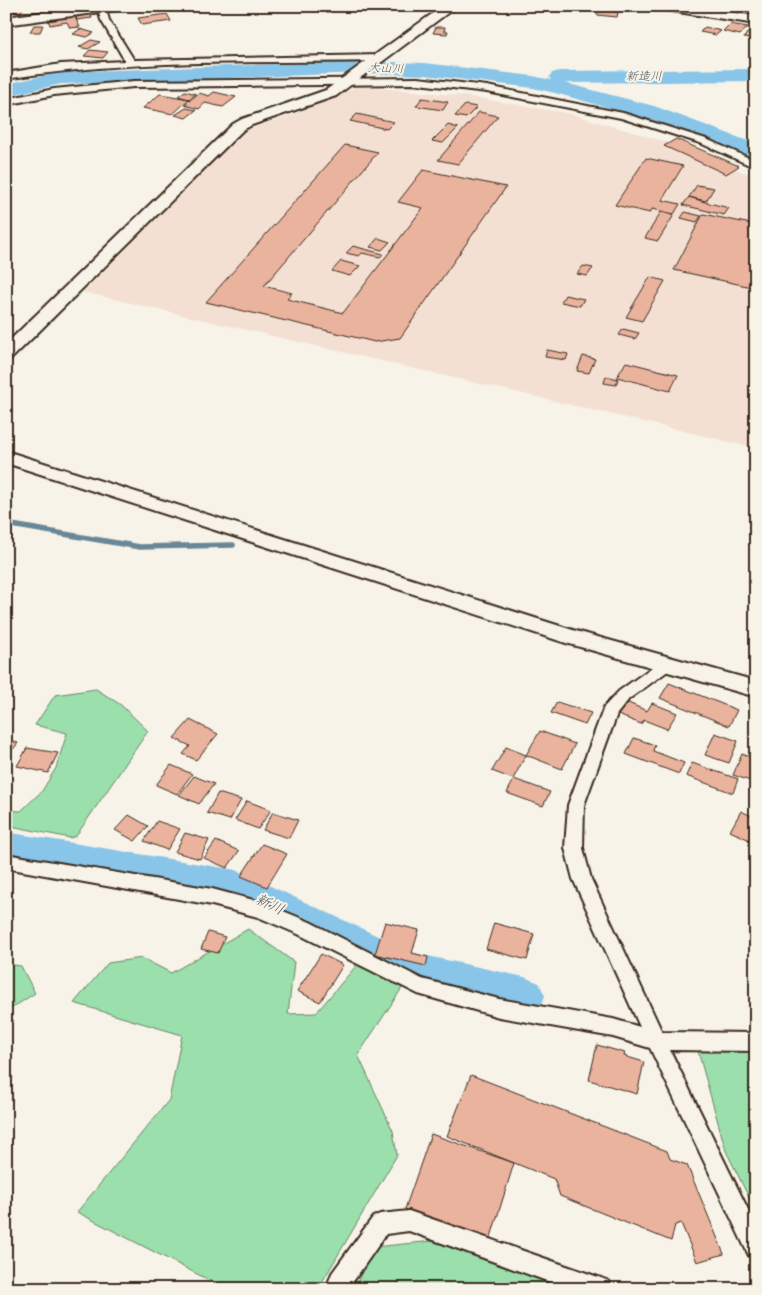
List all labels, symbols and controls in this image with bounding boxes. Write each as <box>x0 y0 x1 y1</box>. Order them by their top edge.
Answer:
water label: 大山川 <box>368 61 404 78</box>
water label: 新造川 <box>626 70 662 85</box>
water label: 新川 <box>252 891 287 920</box>

